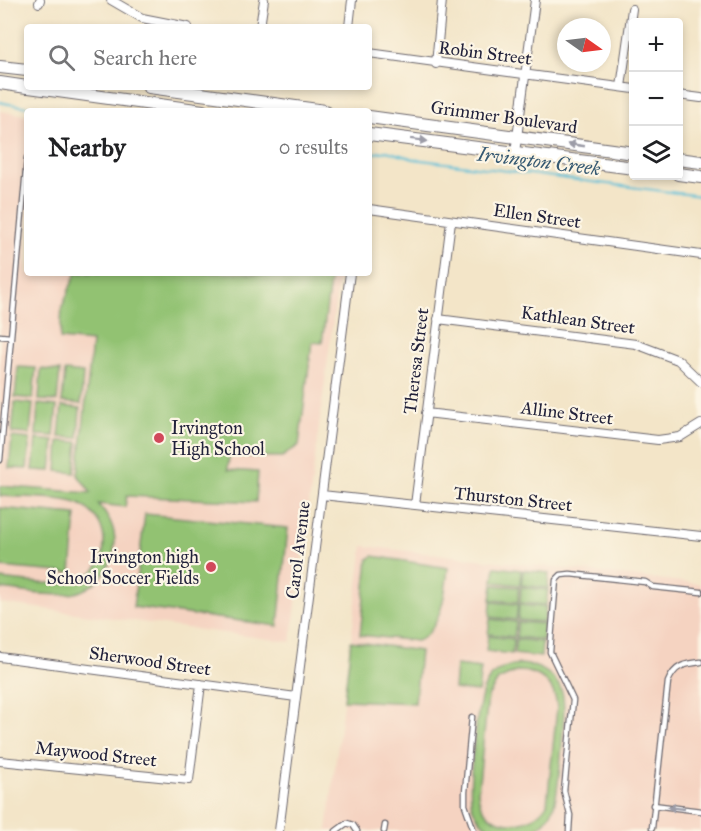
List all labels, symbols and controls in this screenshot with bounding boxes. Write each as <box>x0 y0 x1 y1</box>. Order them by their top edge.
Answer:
north arrow <box>557 18 611 72</box>
map controls <box>629 18 683 180</box>
button: + <box>629 18 683 72</box>
search box <box>24 24 372 90</box>
street label: Robin Street <box>437 36 533 70</box>
icon: search <box>45 41 78 74</box>
text: Search here <box>93 44 197 71</box>
button: − <box>629 72 683 126</box>
street label: Grimmer Boulevard <box>429 96 579 138</box>
button: layers <box>629 126 683 180</box>
text: Nearby <box>48 131 126 163</box>
text: 0 results <box>279 135 348 159</box>
one-way arrow <box>410 136 429 145</box>
water label: Irvington Creek <box>475 141 602 180</box>
one-way arrow <box>566 141 585 150</box>
street label: Ellen Street <box>492 199 583 233</box>
street label: Kathlean Street <box>520 301 637 339</box>
street label: Theresa Street <box>399 306 433 415</box>
street label: Alline Street <box>519 396 615 430</box>
place label: Irvington High School <box>171 417 265 461</box>
marker: Irvington High School <box>152 431 166 445</box>
street label: Thurston Street <box>453 482 574 516</box>
street label: Carol Avenue <box>281 500 315 600</box>
place label: Irvington high School Soccer Fields <box>47 546 199 589</box>
marker: Irvington high School Soccer Fields <box>204 560 218 574</box>
street label: Sherwood Street <box>88 642 213 680</box>
street label: Maywood Street <box>34 737 158 771</box>
one-way arrow <box>667 803 686 813</box>

